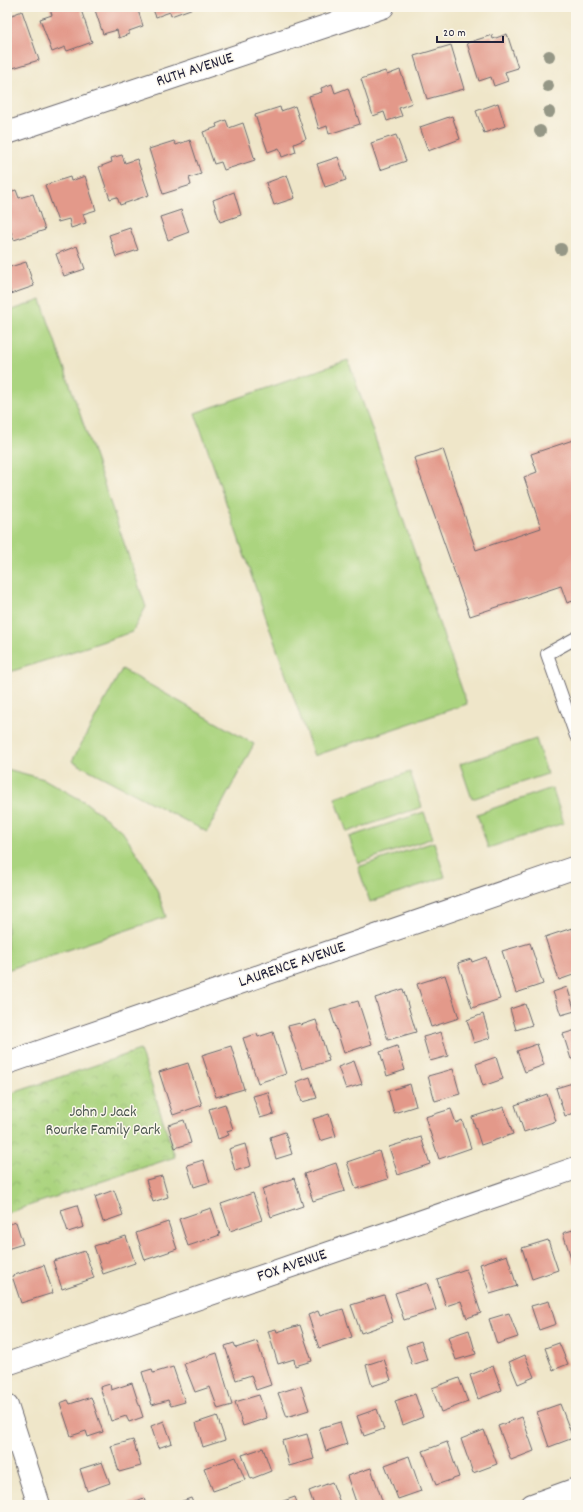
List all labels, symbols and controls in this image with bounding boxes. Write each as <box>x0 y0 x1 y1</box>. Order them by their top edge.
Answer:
scale bar <box>437 18 503 44</box>
text: 20 m <box>443 25 466 42</box>
street label: RUTH AVENUE <box>153 46 237 93</box>
street label: LAURENCE AVENUE <box>236 936 349 994</box>
park label: John J Jack Rourke Family Park <box>46 1101 160 1142</box>
street label: FOX AVENUE <box>254 1243 331 1289</box>

